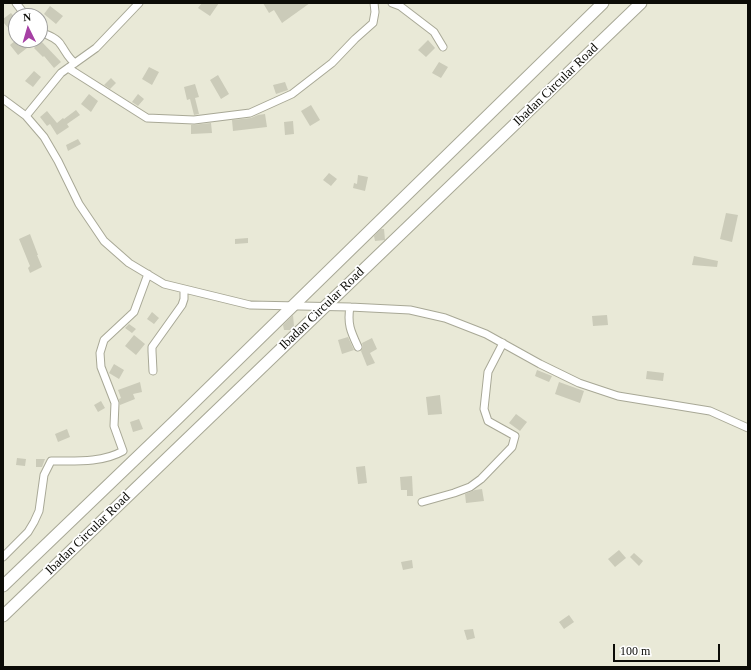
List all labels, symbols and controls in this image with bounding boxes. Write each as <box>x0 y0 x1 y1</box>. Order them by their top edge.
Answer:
north arrow <box>8 8 48 48</box>
text: N <box>23 11 32 23</box>
street label: Ibadan Circular Road <box>510 41 602 129</box>
street label: Ibadan Circular Road <box>276 265 368 353</box>
street label: Ibadan Circular Road <box>42 490 134 578</box>
scale bar <box>615 636 722 662</box>
text: 100 m <box>620 644 650 658</box>

